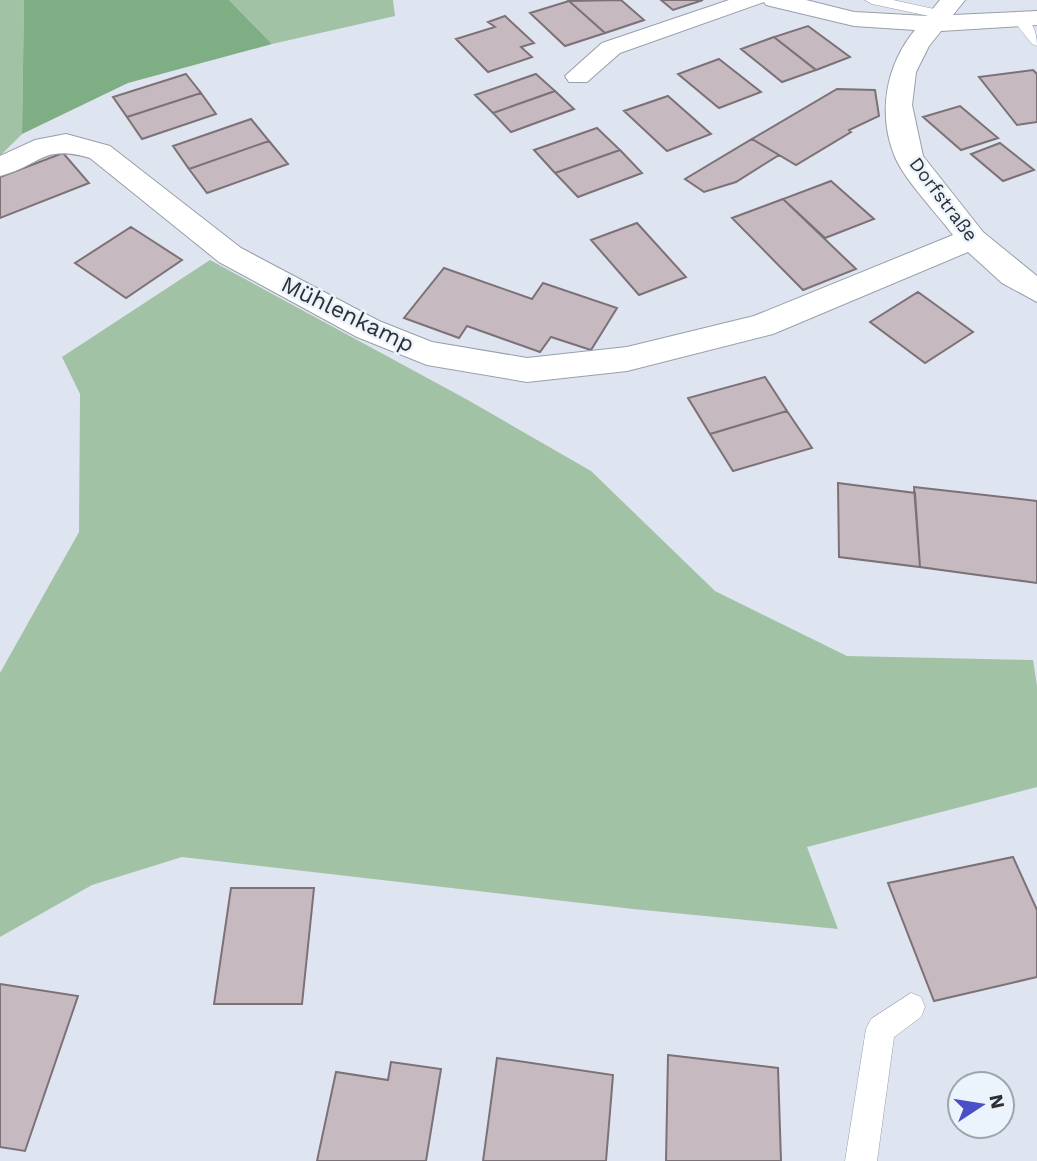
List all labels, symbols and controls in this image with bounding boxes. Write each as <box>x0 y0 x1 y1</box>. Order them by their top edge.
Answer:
street label: Dorfstraße <box>905 153 983 246</box>
street label: Mühlenkamp <box>277 271 419 358</box>
north arrow <box>946 1070 1016 1140</box>
text: N <box>984 1092 1010 1111</box>

